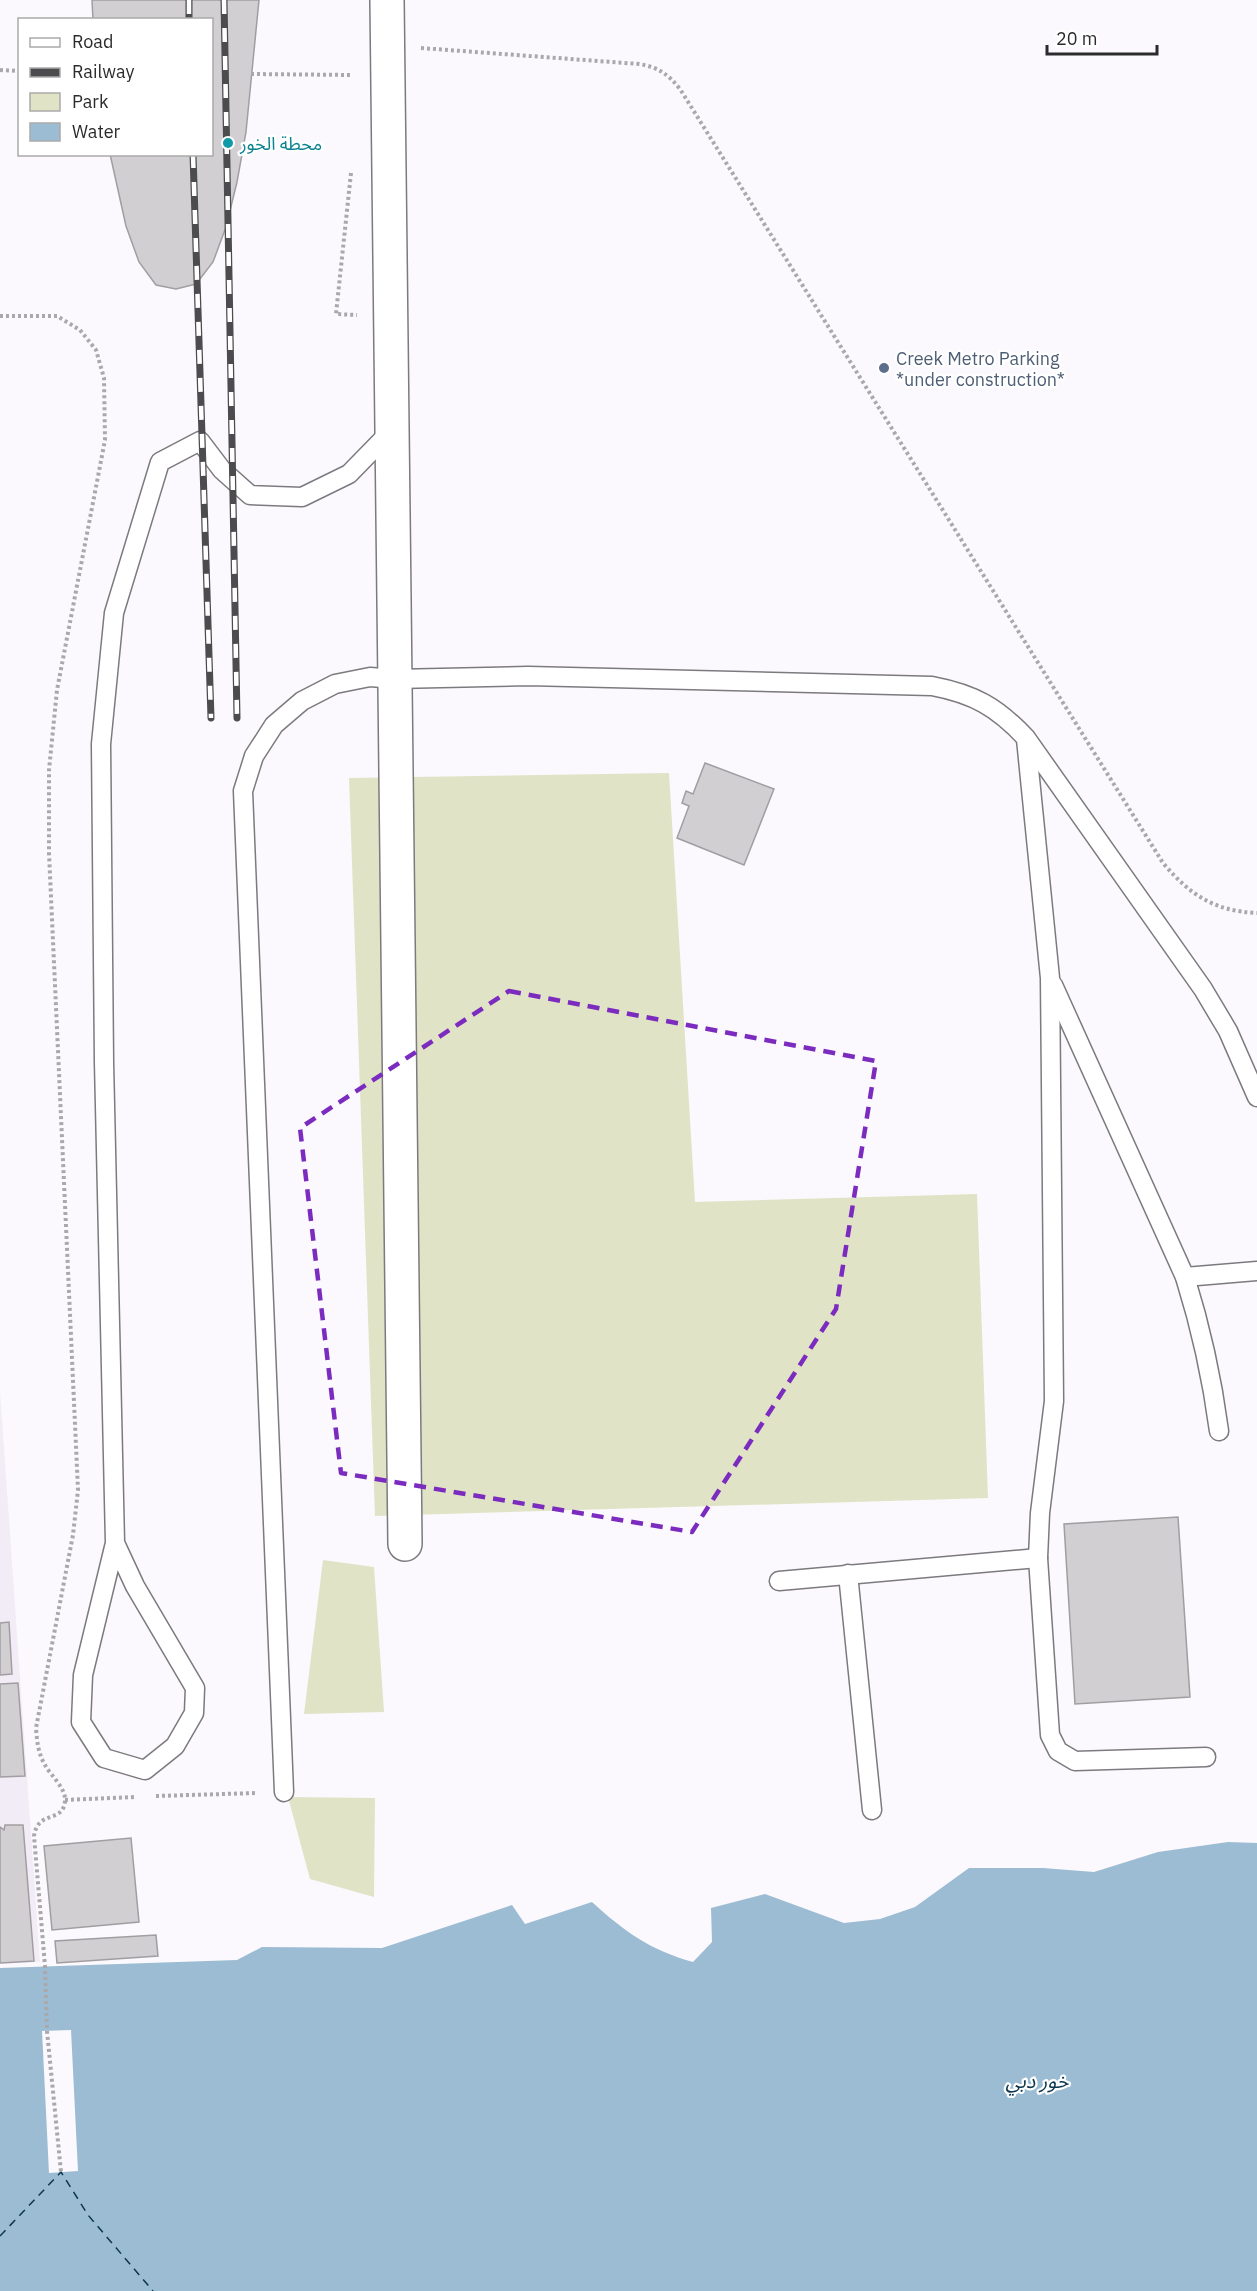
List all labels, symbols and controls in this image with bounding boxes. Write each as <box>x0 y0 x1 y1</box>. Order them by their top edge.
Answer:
legend <box>18 18 213 156</box>
scale bar <box>1047 18 1156 56</box>
text: 20 m <box>1056 27 1098 50</box>
text: Road <box>72 30 113 53</box>
text: Railway <box>72 60 134 83</box>
text: Park <box>72 90 109 113</box>
text: Water <box>72 120 121 143</box>
place label: محطة الخور <box>239 132 322 155</box>
marker: محطة الخور <box>221 136 235 150</box>
place label: Creek Metro Parking *under construction* <box>896 347 1065 391</box>
marker: Creek Metro Parking *under construction* <box>877 361 891 375</box>
water label: خور دبي <box>1006 2067 1069 2096</box>

